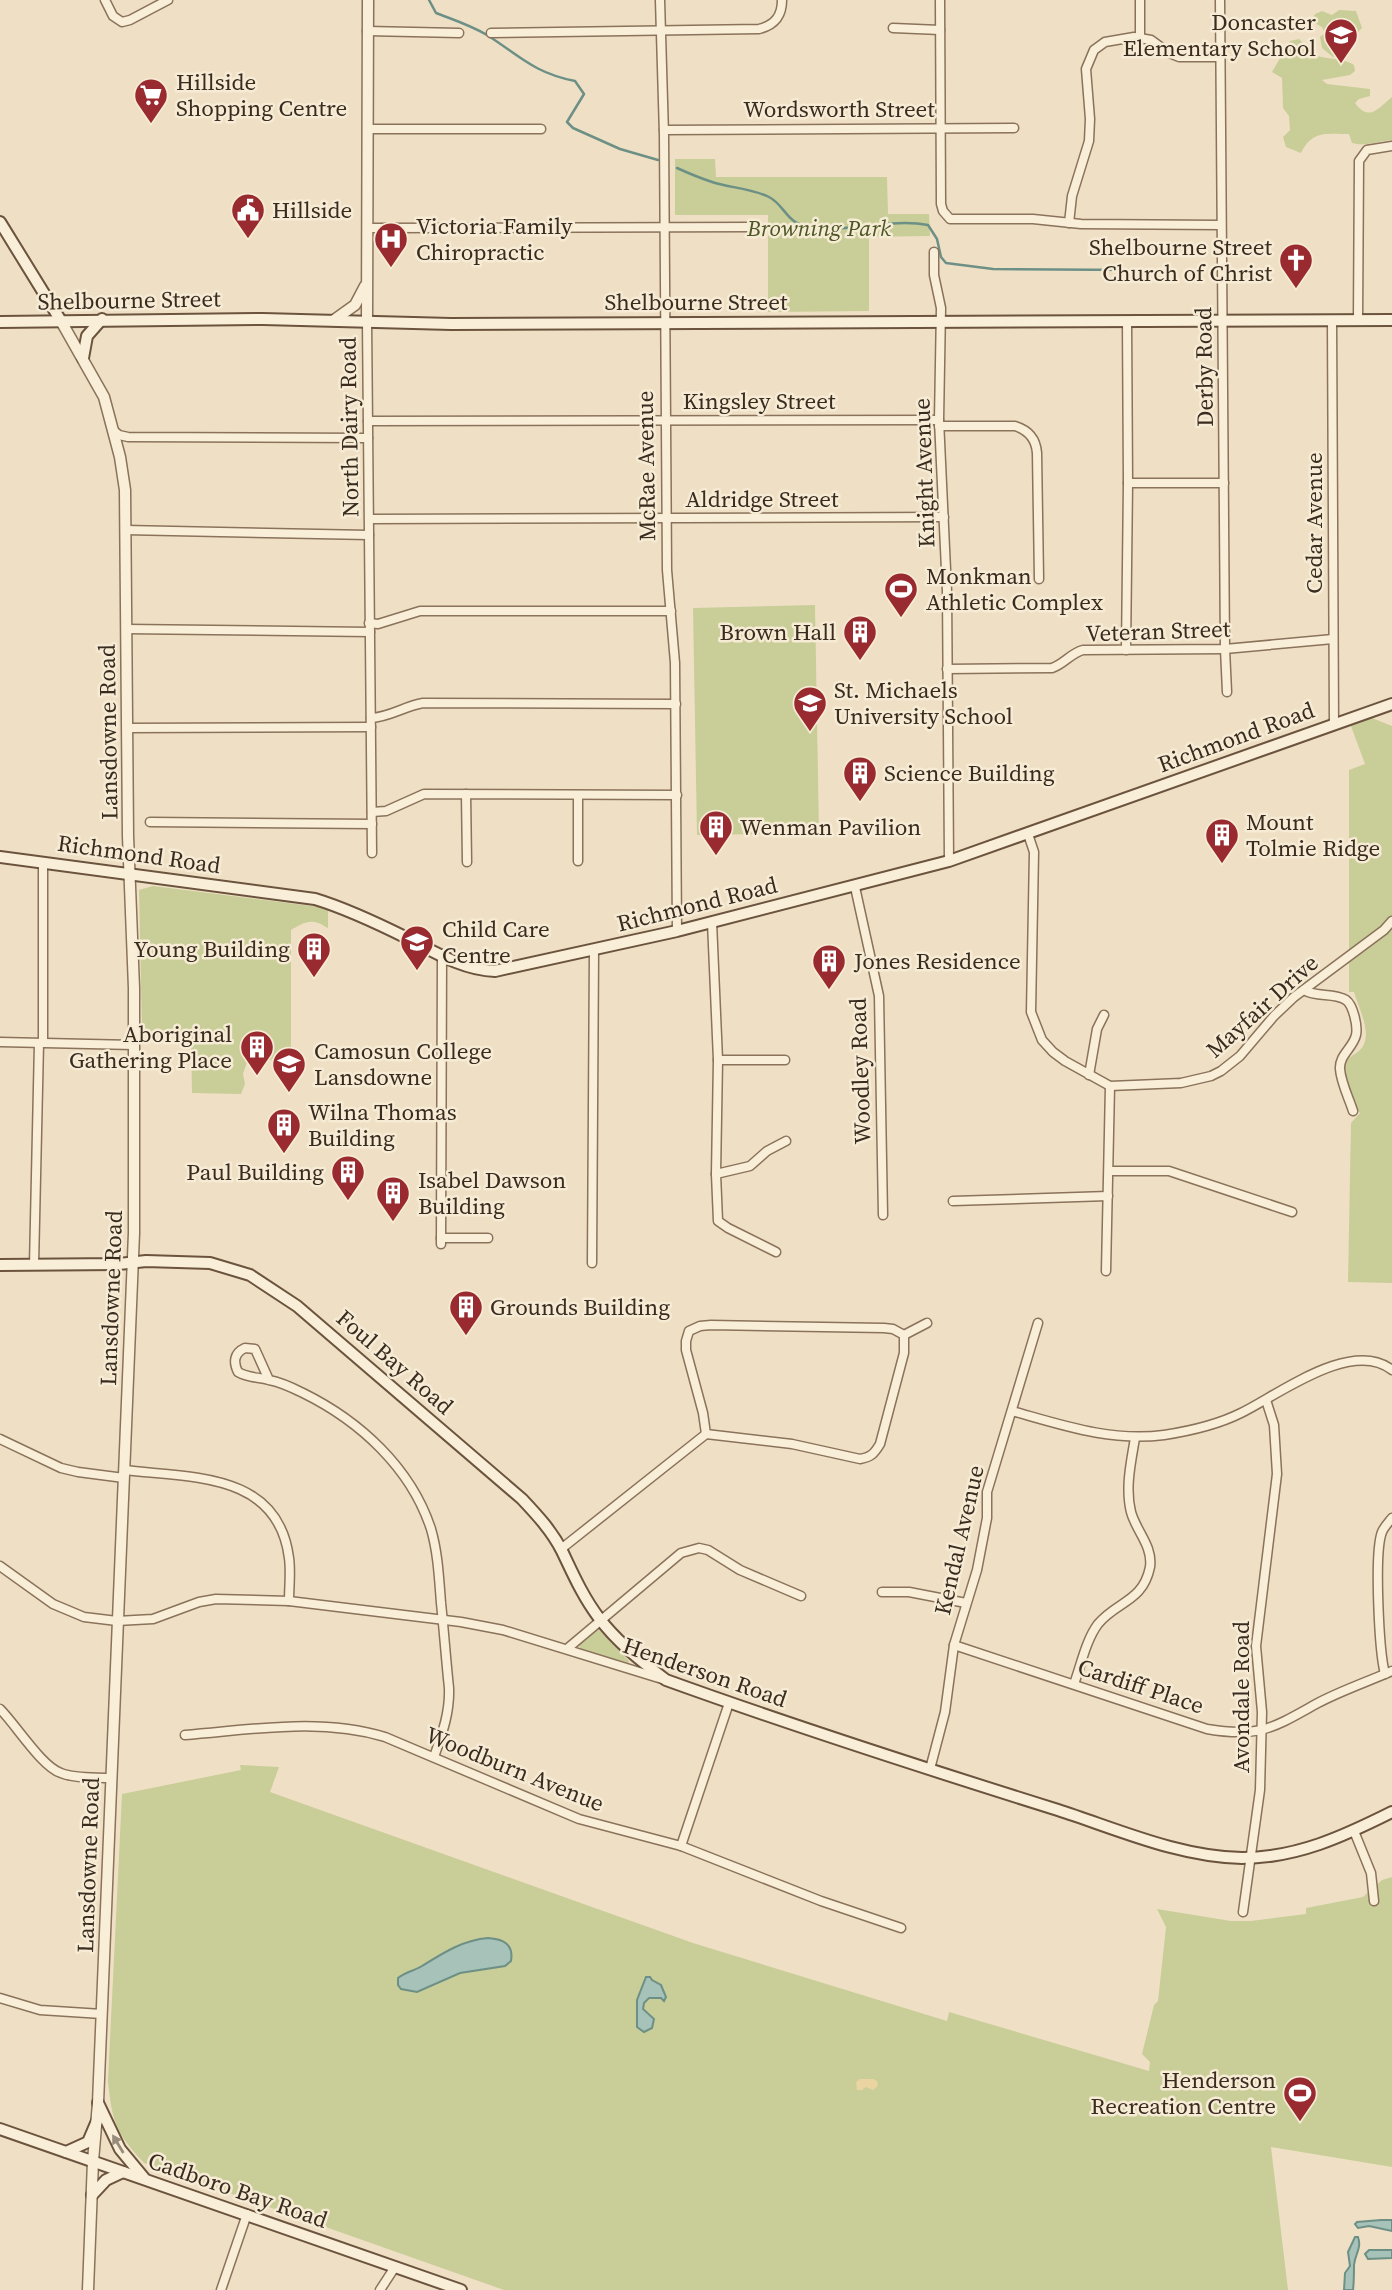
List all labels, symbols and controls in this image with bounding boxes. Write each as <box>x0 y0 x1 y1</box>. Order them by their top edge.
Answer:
place label: Doncaster Elementary School <box>1123 6 1316 64</box>
school or university icon: Doncaster Elementary School <box>1322 16 1360 65</box>
place label: Hillside Shopping Centre <box>176 66 347 124</box>
supermarket icon: Hillside Shopping Centre <box>132 76 170 125</box>
street label: Wordsworth Street <box>743 93 935 125</box>
public building icon: Hillside <box>229 191 267 240</box>
place label: Hillside <box>272 194 352 226</box>
place label: Victoria Family Chiropractic <box>416 210 573 268</box>
park label: Browning Park <box>746 212 891 244</box>
hospital icon: Victoria Family Chiropractic <box>372 220 410 269</box>
place label: Shelbourne Street Church of Christ <box>1089 231 1273 289</box>
church icon: Shelbourne Street Church of Christ <box>1277 241 1315 290</box>
street label: Shelbourne Street <box>37 282 221 318</box>
street label: Shelbourne Street <box>604 286 788 318</box>
street label: Derby Road <box>1187 307 1221 427</box>
street label: North Dairy Road <box>331 337 367 517</box>
street label: Kingsley Street <box>683 385 836 417</box>
street label: McRae Avenue <box>629 390 663 542</box>
street label: Knight Avenue <box>905 398 943 548</box>
street label: Cedar Avenue <box>1298 452 1330 594</box>
street label: Aldridge Street <box>686 483 839 515</box>
place label: Monkman Athletic Complex <box>926 560 1103 618</box>
sports icon: Monkman Athletic Complex <box>882 570 920 619</box>
street label: Veteran Street <box>1085 612 1231 650</box>
building icon: Brown Hall <box>841 613 879 662</box>
place label: Brown Hall <box>719 616 836 648</box>
street label: Lansdowne Road <box>90 644 126 820</box>
place label: St. Michaels University School <box>834 674 1013 732</box>
school or university icon: St. Michaels University School <box>791 684 829 733</box>
street label: Richmond Road <box>1153 694 1319 780</box>
building icon: Science Building <box>841 754 879 803</box>
place label: Science Building <box>884 757 1055 789</box>
place label: Mount Tolmie Ridge <box>1246 806 1380 864</box>
building icon: Wenman Pavilion <box>697 808 735 857</box>
place label: Wenman Pavilion <box>740 811 921 843</box>
building icon: Mount Tolmie Ridge <box>1203 816 1241 865</box>
street label: Richmond Road <box>55 827 223 881</box>
street label: Richmond Road <box>613 869 781 939</box>
place label: Child Care Centre <box>442 913 550 971</box>
school or university icon: Child Care Centre <box>398 923 436 972</box>
building icon: Young Building <box>295 930 333 979</box>
place label: Young Building <box>134 933 290 965</box>
building icon: Jones Residence <box>810 942 848 991</box>
place label: Jones Residence <box>853 945 1021 977</box>
street label: Mayfair Drive <box>1199 947 1325 1065</box>
street label: Woodley Road <box>841 997 879 1145</box>
place label: Aboriginal Gathering Place <box>69 1018 232 1076</box>
building icon: Aboriginal Gathering Place <box>238 1028 276 1077</box>
place label: Camosun College Lansdowne <box>314 1035 492 1093</box>
school or university icon: Camosun College Lansdowne <box>270 1045 308 1094</box>
place label: Wilna Thomas Building <box>308 1096 457 1154</box>
building icon: Wilna Thomas Building <box>265 1106 303 1155</box>
building icon: Paul Building <box>329 1153 367 1202</box>
place label: Paul Building <box>186 1156 324 1188</box>
place label: Isabel Dawson Building <box>418 1164 566 1222</box>
building icon: Isabel Dawson Building <box>374 1174 412 1223</box>
street label: Lansdowne Road <box>92 1210 130 1386</box>
building icon: Grounds Building <box>447 1288 485 1337</box>
place label: Grounds Building <box>490 1291 670 1323</box>
street label: Foul Bay Road <box>330 1302 460 1422</box>
street label: Kendal Avenue <box>926 1462 992 1618</box>
street label: Avondale Road <box>1225 1621 1257 1773</box>
street label: Henderson Road <box>619 1629 791 1715</box>
street label: Cardiff Place <box>1074 1651 1208 1721</box>
street label: Woodburn Avenue <box>421 1719 609 1819</box>
street label: Lansdowne Road <box>69 1777 107 1953</box>
place label: Henderson Recreation Centre <box>1091 2064 1276 2122</box>
sports icon: Henderson Recreation Centre <box>1281 2074 1319 2123</box>
one-way arrow <box>112 2134 124 2153</box>
street label: Cadboro Bay Road <box>144 2144 332 2236</box>

